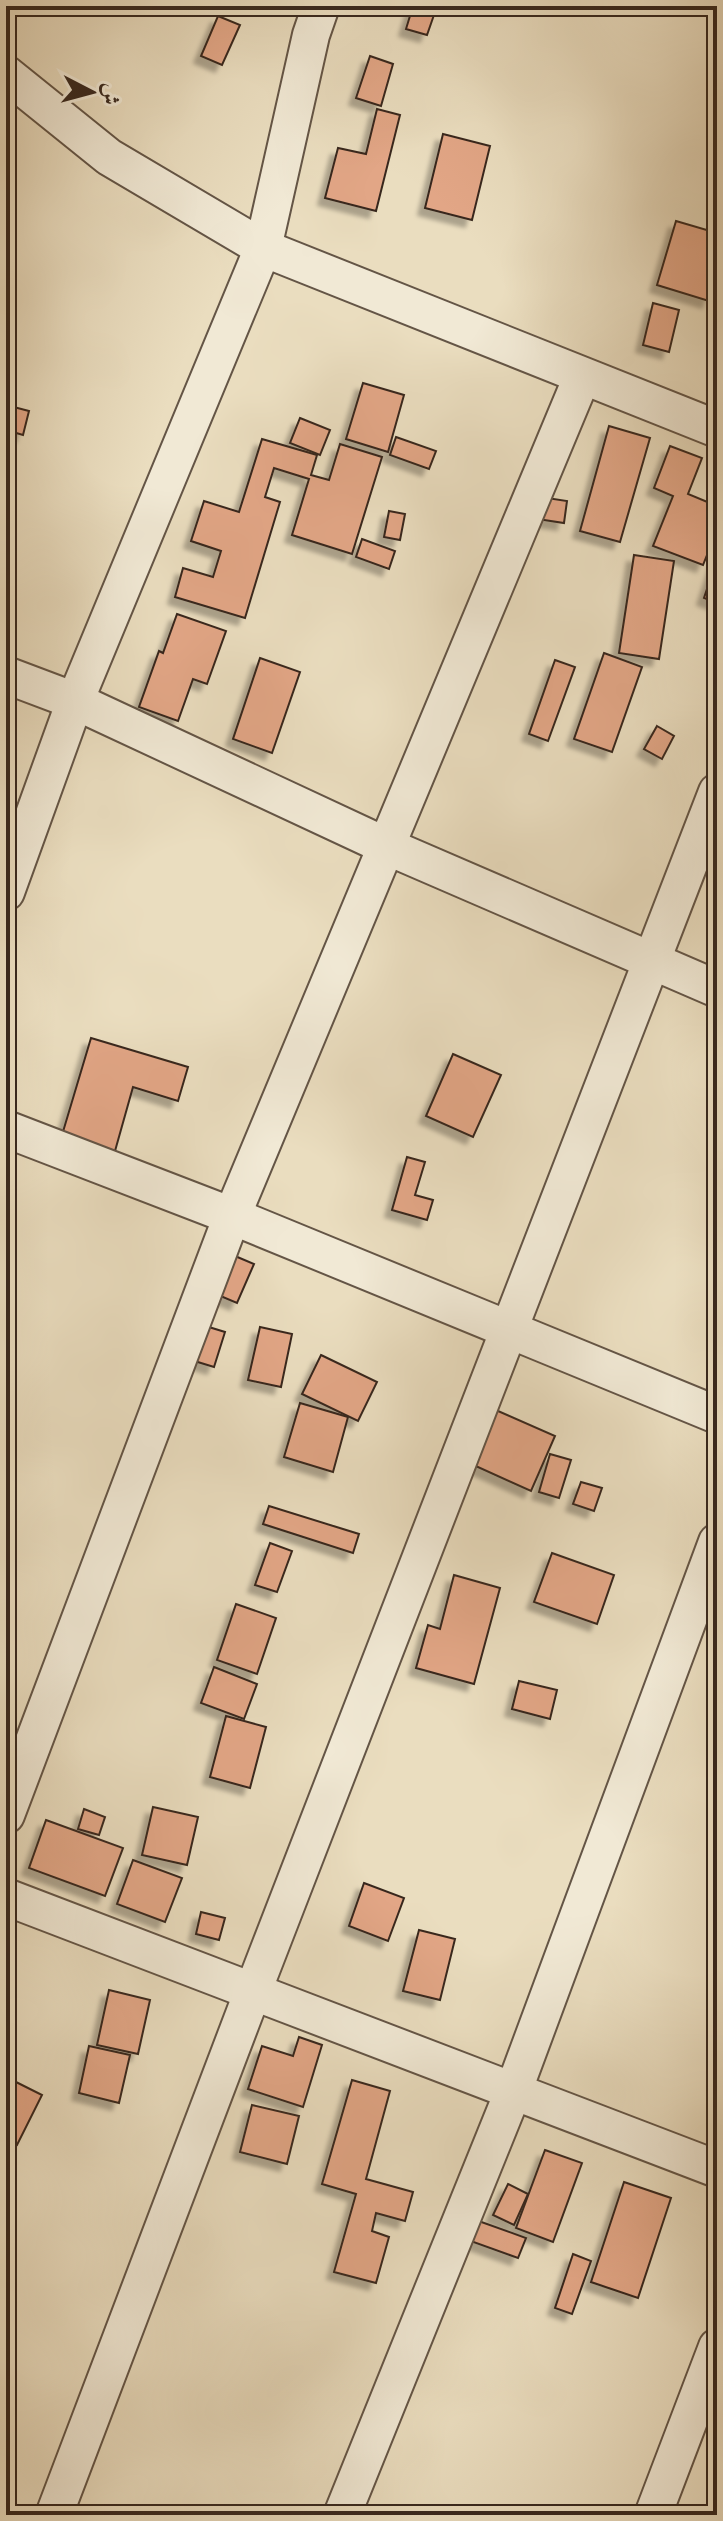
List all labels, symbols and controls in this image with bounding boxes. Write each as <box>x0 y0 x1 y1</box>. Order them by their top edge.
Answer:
north arrow <box>52 52 132 132</box>
text: ش <box>98 82 122 106</box>

